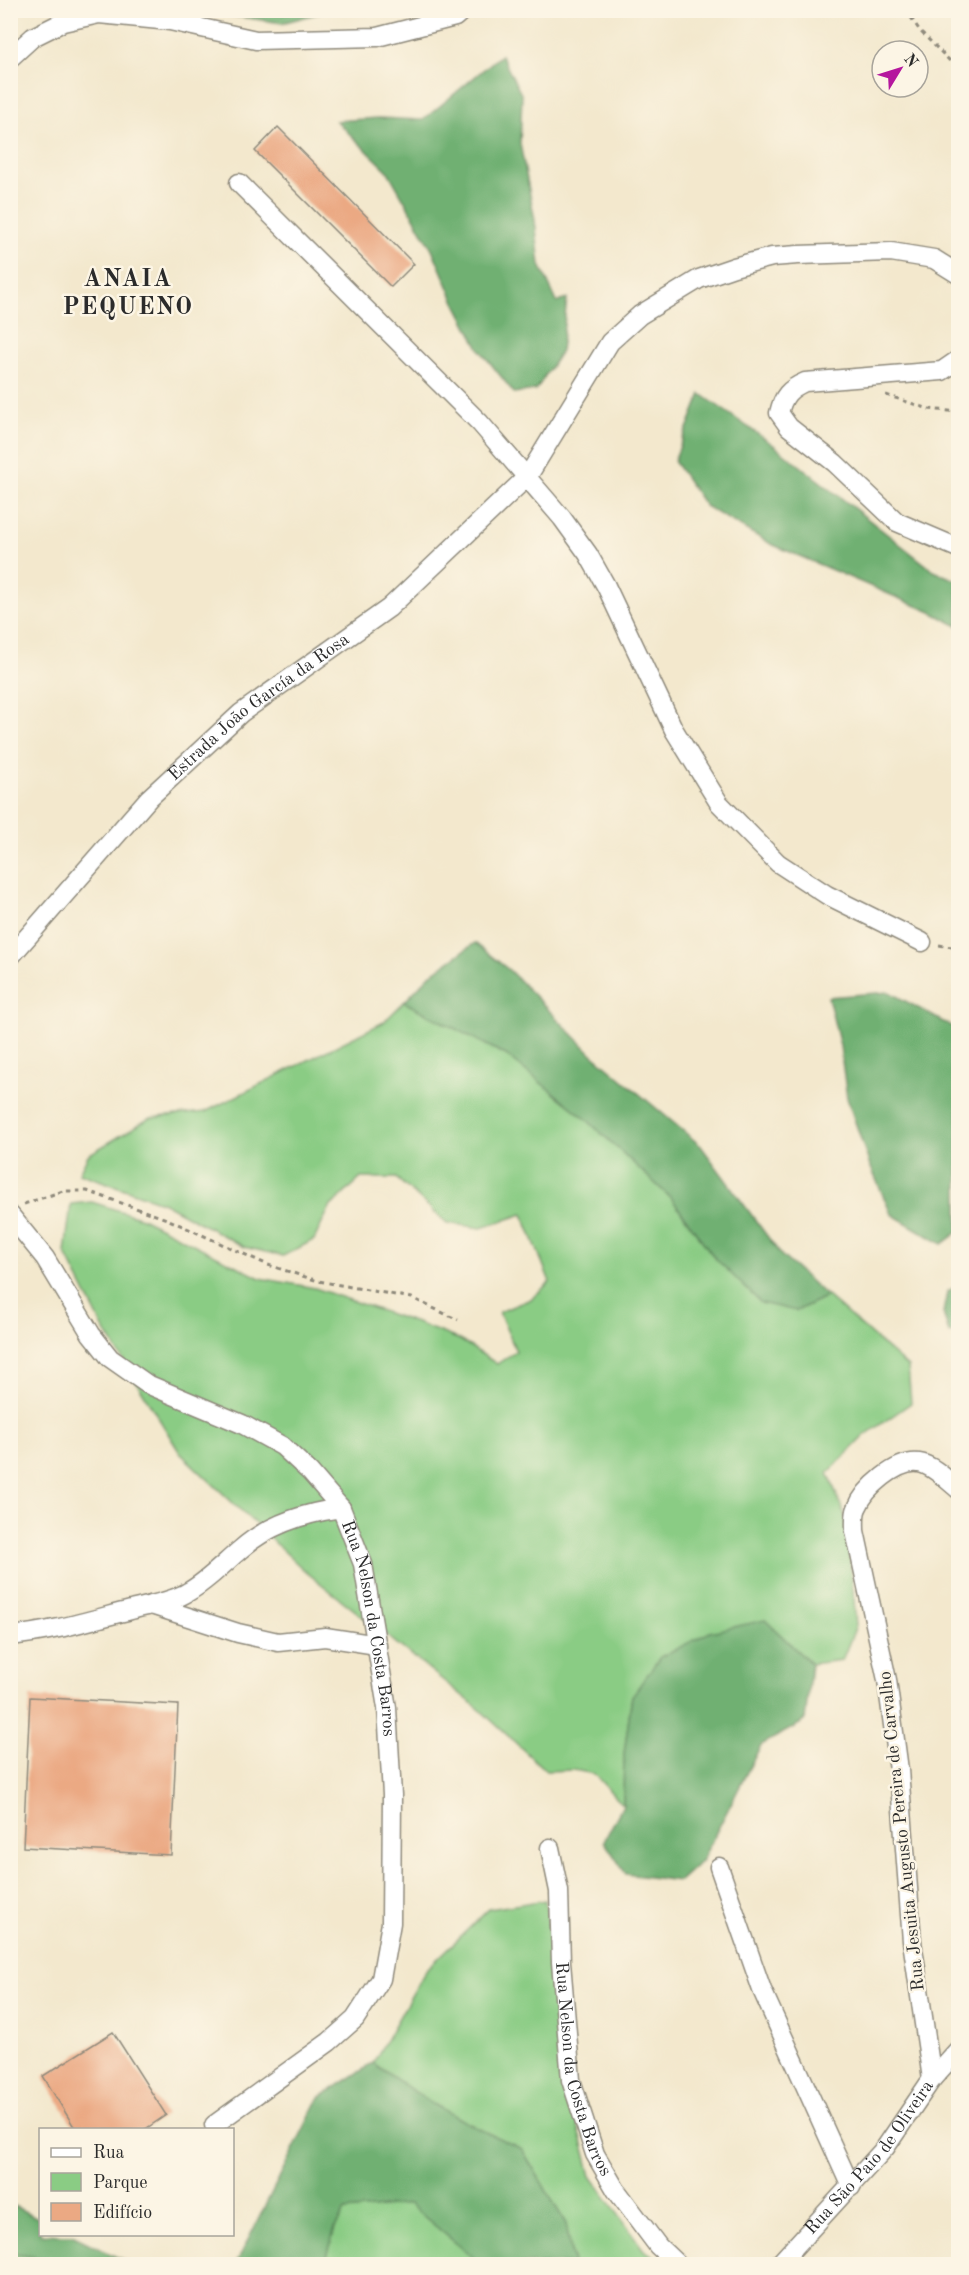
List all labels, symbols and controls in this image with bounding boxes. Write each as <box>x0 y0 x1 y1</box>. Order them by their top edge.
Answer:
north arrow <box>870 39 930 99</box>
text: N <box>900 51 921 71</box>
district label: ANAIA PEQUENO <box>62 268 194 320</box>
street label: Estrada João García da Rosa <box>165 630 353 784</box>
street label: Rua Nelson da Costa Barros <box>338 1518 398 1737</box>
street label: Rua Jesuita Augusto Pereira de Carvalho <box>876 1670 928 1992</box>
street label: Rua Nelson da Costa Barros <box>552 1961 615 2179</box>
street label: Rua São Paio de Oliveira <box>802 2077 937 2238</box>
legend <box>39 2128 234 2236</box>
text: Rua <box>93 2144 124 2162</box>
text: Parque <box>93 2174 148 2192</box>
text: Edifício <box>93 2204 152 2222</box>

